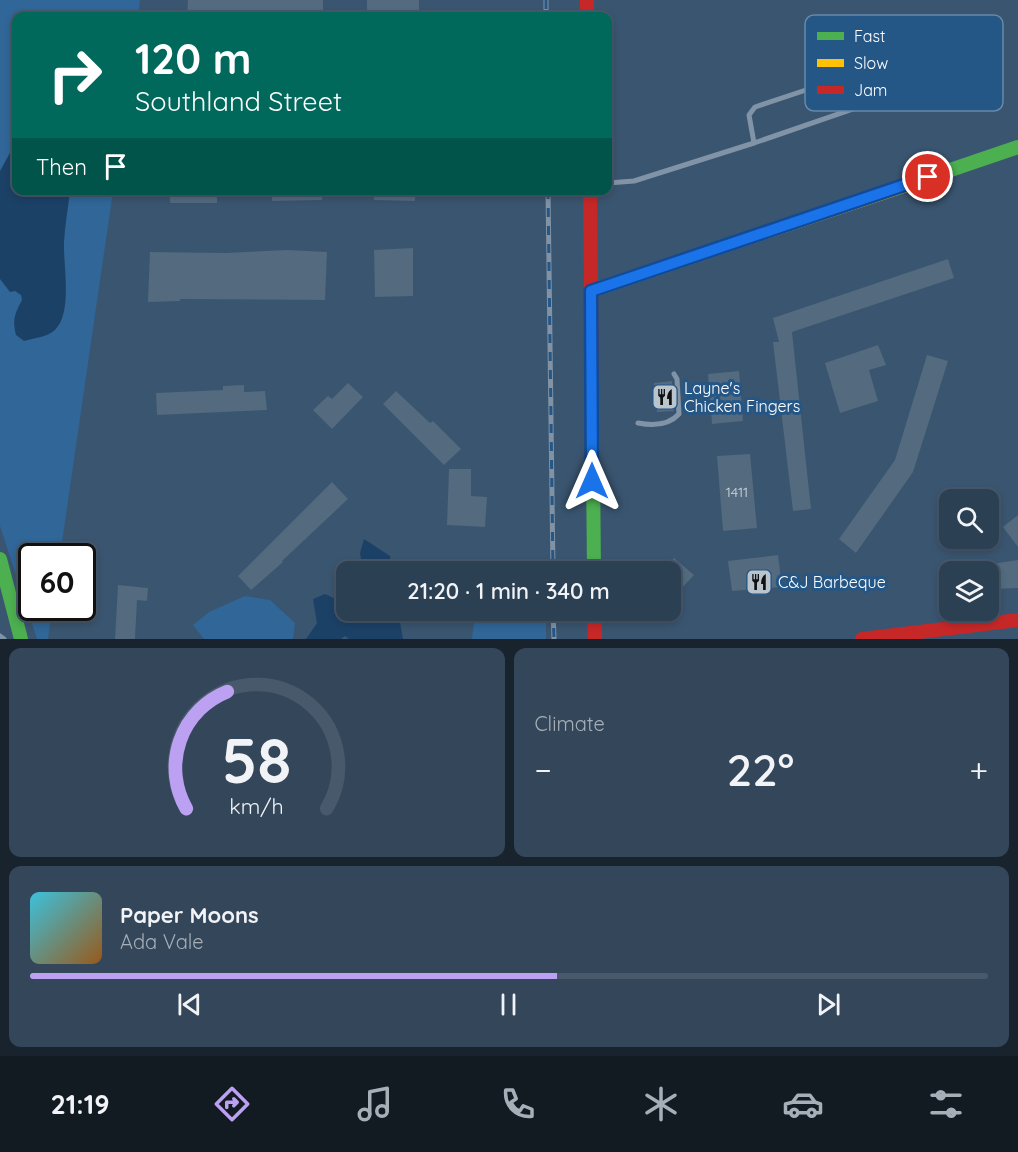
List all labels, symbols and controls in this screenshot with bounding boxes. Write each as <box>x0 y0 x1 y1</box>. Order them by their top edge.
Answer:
legend <box>805 15 1003 111</box>
text: Fast <box>854 26 885 46</box>
text: 120 m <box>135 32 252 85</box>
icon: right <box>36 36 114 114</box>
text: Slow <box>854 53 888 73</box>
text: Jam <box>854 80 887 100</box>
text: Southland Street <box>135 84 342 118</box>
icon: arrive <box>99 150 132 183</box>
pin <box>902 151 953 202</box>
text: Then <box>36 153 87 181</box>
icon: arrive <box>911 160 944 193</box>
place label: Layne's Chicken Fingers <box>684 378 800 416</box>
restaurant icon: Layne's Chicken Fingers <box>650 382 680 412</box>
position arrow <box>560 449 624 513</box>
house number: 1411 <box>726 483 748 501</box>
map controls <box>939 489 999 621</box>
button: search <box>939 489 999 549</box>
speed limit sign: 60 <box>18 543 96 621</box>
button: layers <box>939 561 999 621</box>
restaurant icon: C&J Barbeque <box>744 567 774 597</box>
place label: C&J Barbeque <box>778 572 886 592</box>
text: 21:20 · 1 min · 340 m <box>407 577 610 605</box>
text: Climate <box>535 711 605 736</box>
text: 58 <box>222 721 292 799</box>
text: 22° <box>727 741 794 797</box>
text: − <box>535 749 552 790</box>
text: + <box>969 749 988 790</box>
text: km/h <box>230 794 284 820</box>
text: Paper Moons <box>120 901 259 929</box>
text: Ada Vale <box>120 929 204 954</box>
icon: previous <box>173 988 206 1021</box>
icon: pause <box>492 988 525 1021</box>
icon: next <box>812 988 845 1021</box>
icon: directions <box>211 1083 253 1125</box>
icon: music <box>354 1083 396 1125</box>
icon: phone <box>497 1083 539 1125</box>
icon: climate <box>640 1083 682 1125</box>
icon: car <box>782 1083 824 1125</box>
icon: filters <box>925 1083 967 1125</box>
text: 21:19 <box>50 1087 110 1121</box>

